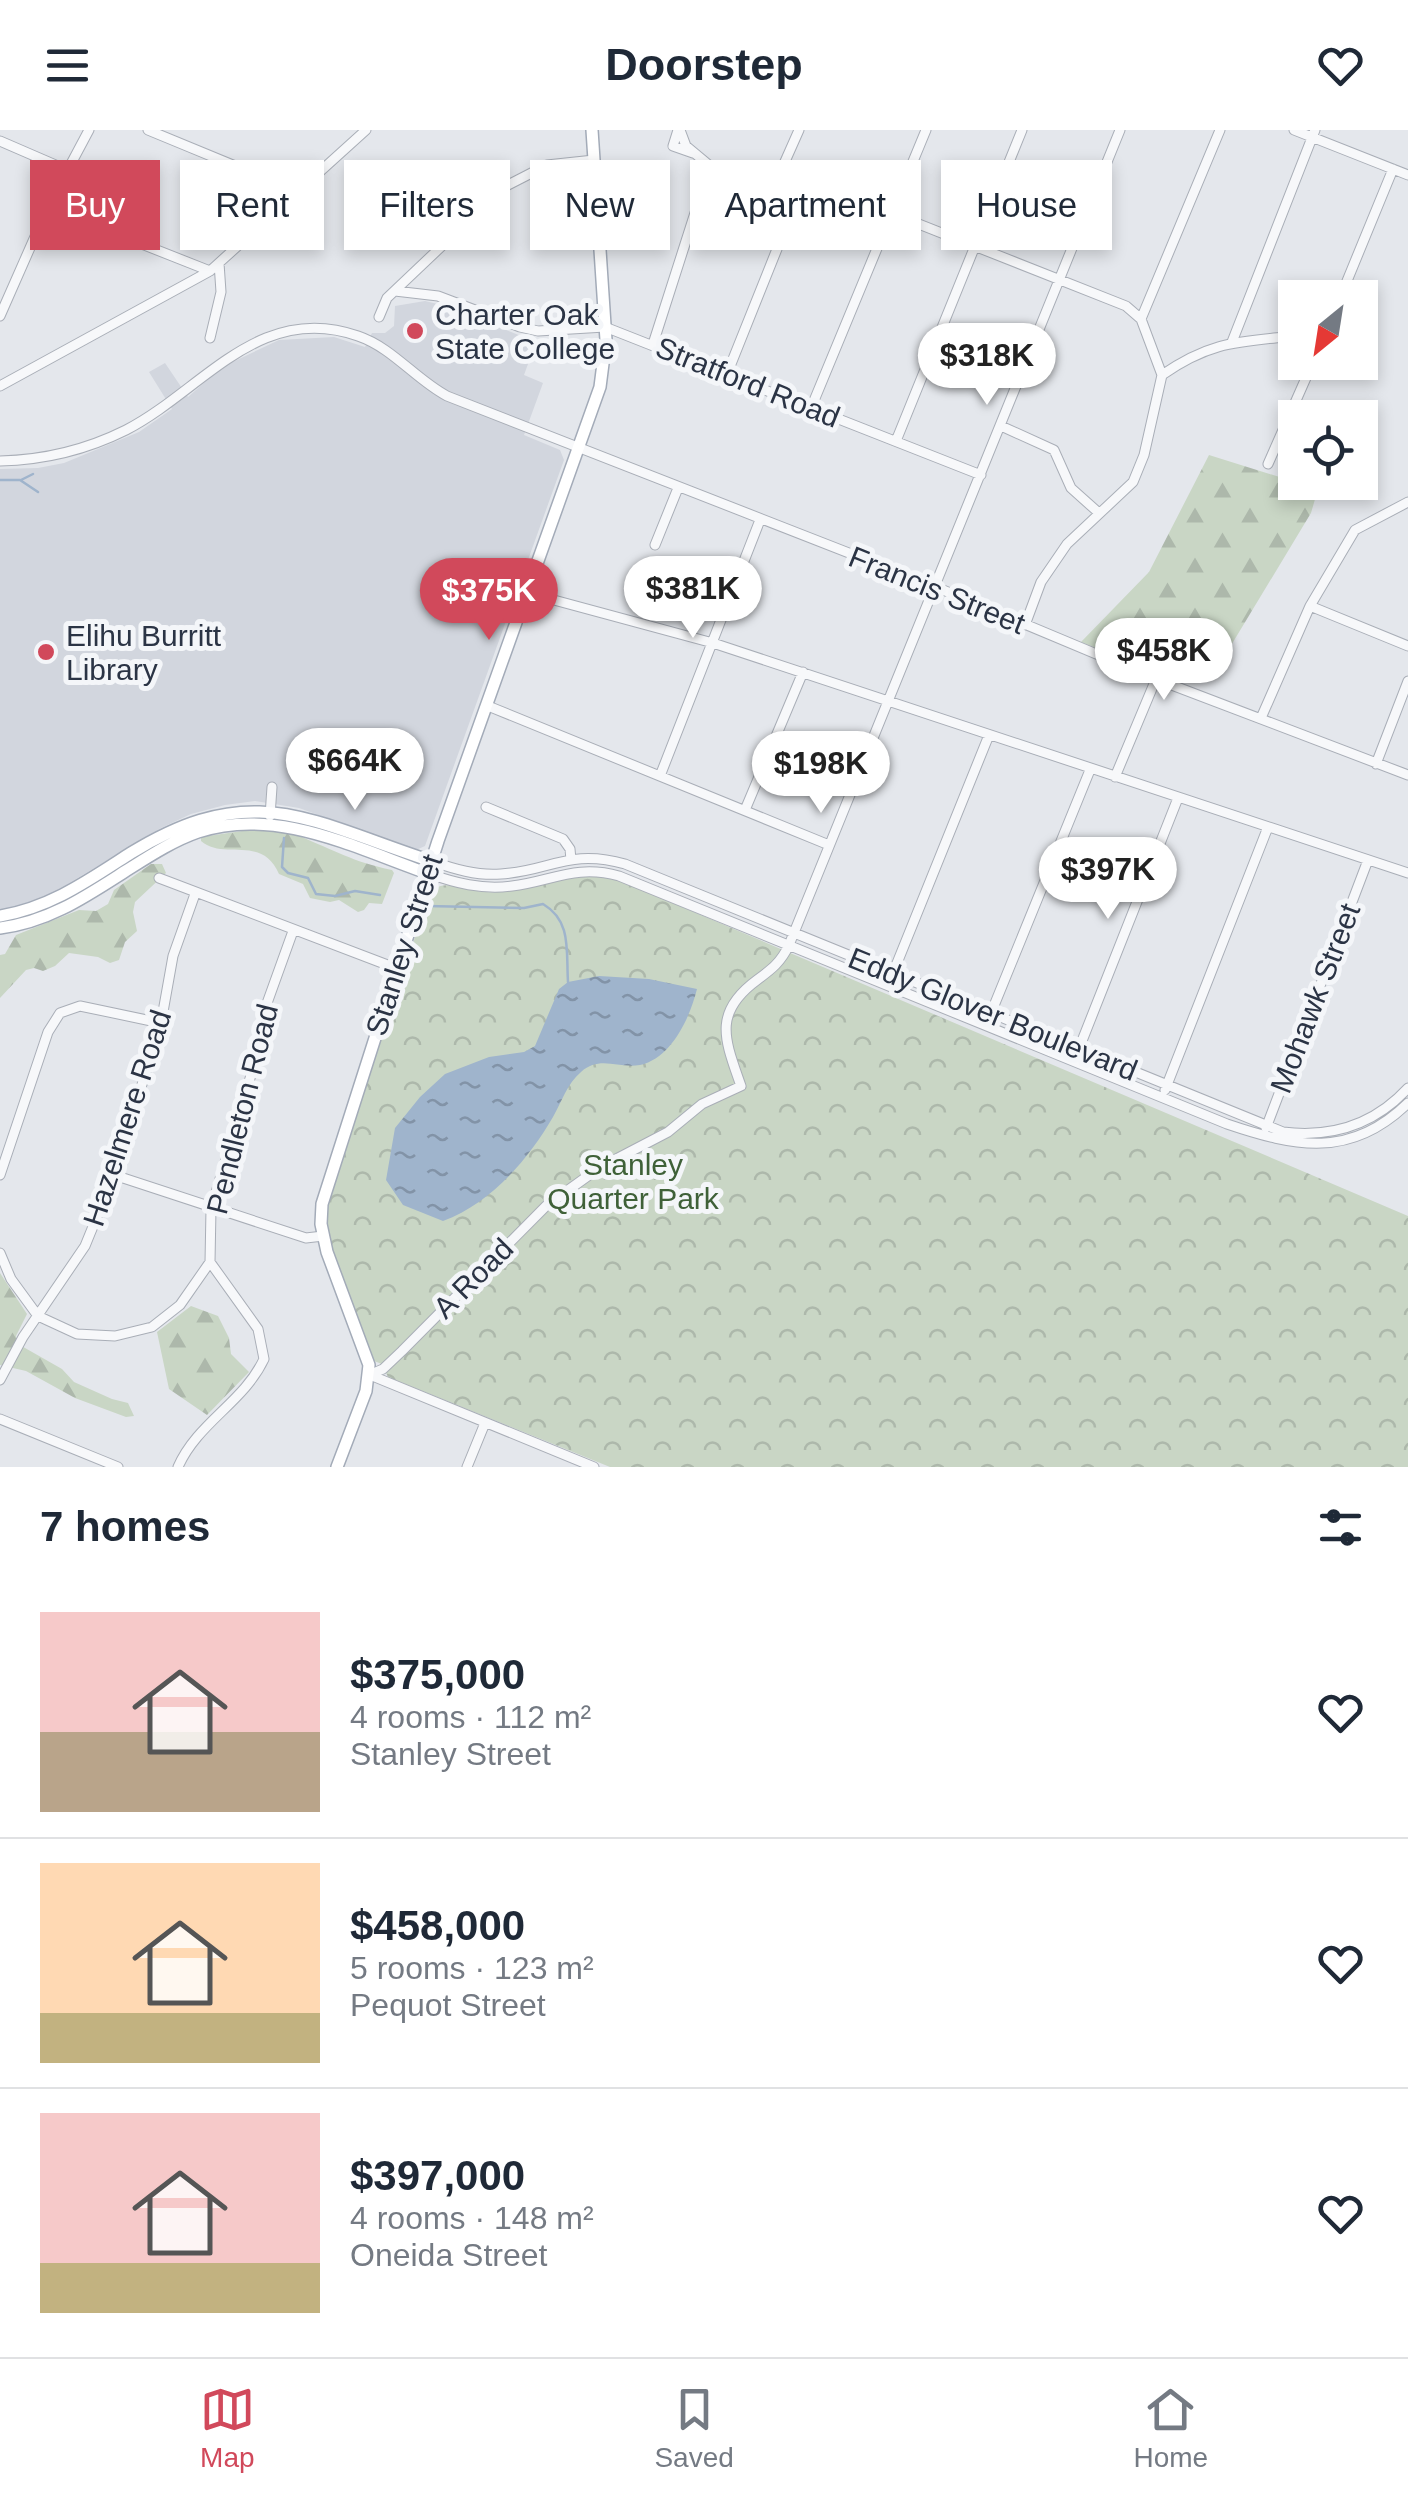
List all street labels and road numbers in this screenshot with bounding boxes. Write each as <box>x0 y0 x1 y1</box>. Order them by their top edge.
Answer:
street label: Stratford Road <box>651 330 845 434</box>
street label: Francis Street <box>844 540 1030 641</box>
street label: Stanley Street <box>359 850 449 1040</box>
street label: Mohawk Street <box>1264 898 1366 1097</box>
street label: Eddy Glover Boulevard <box>844 941 1142 1087</box>
street label: Pendleton Road <box>200 1001 284 1217</box>
street label: Hazelmere Road <box>77 1006 177 1230</box>
street label: A Road <box>427 1232 519 1324</box>

